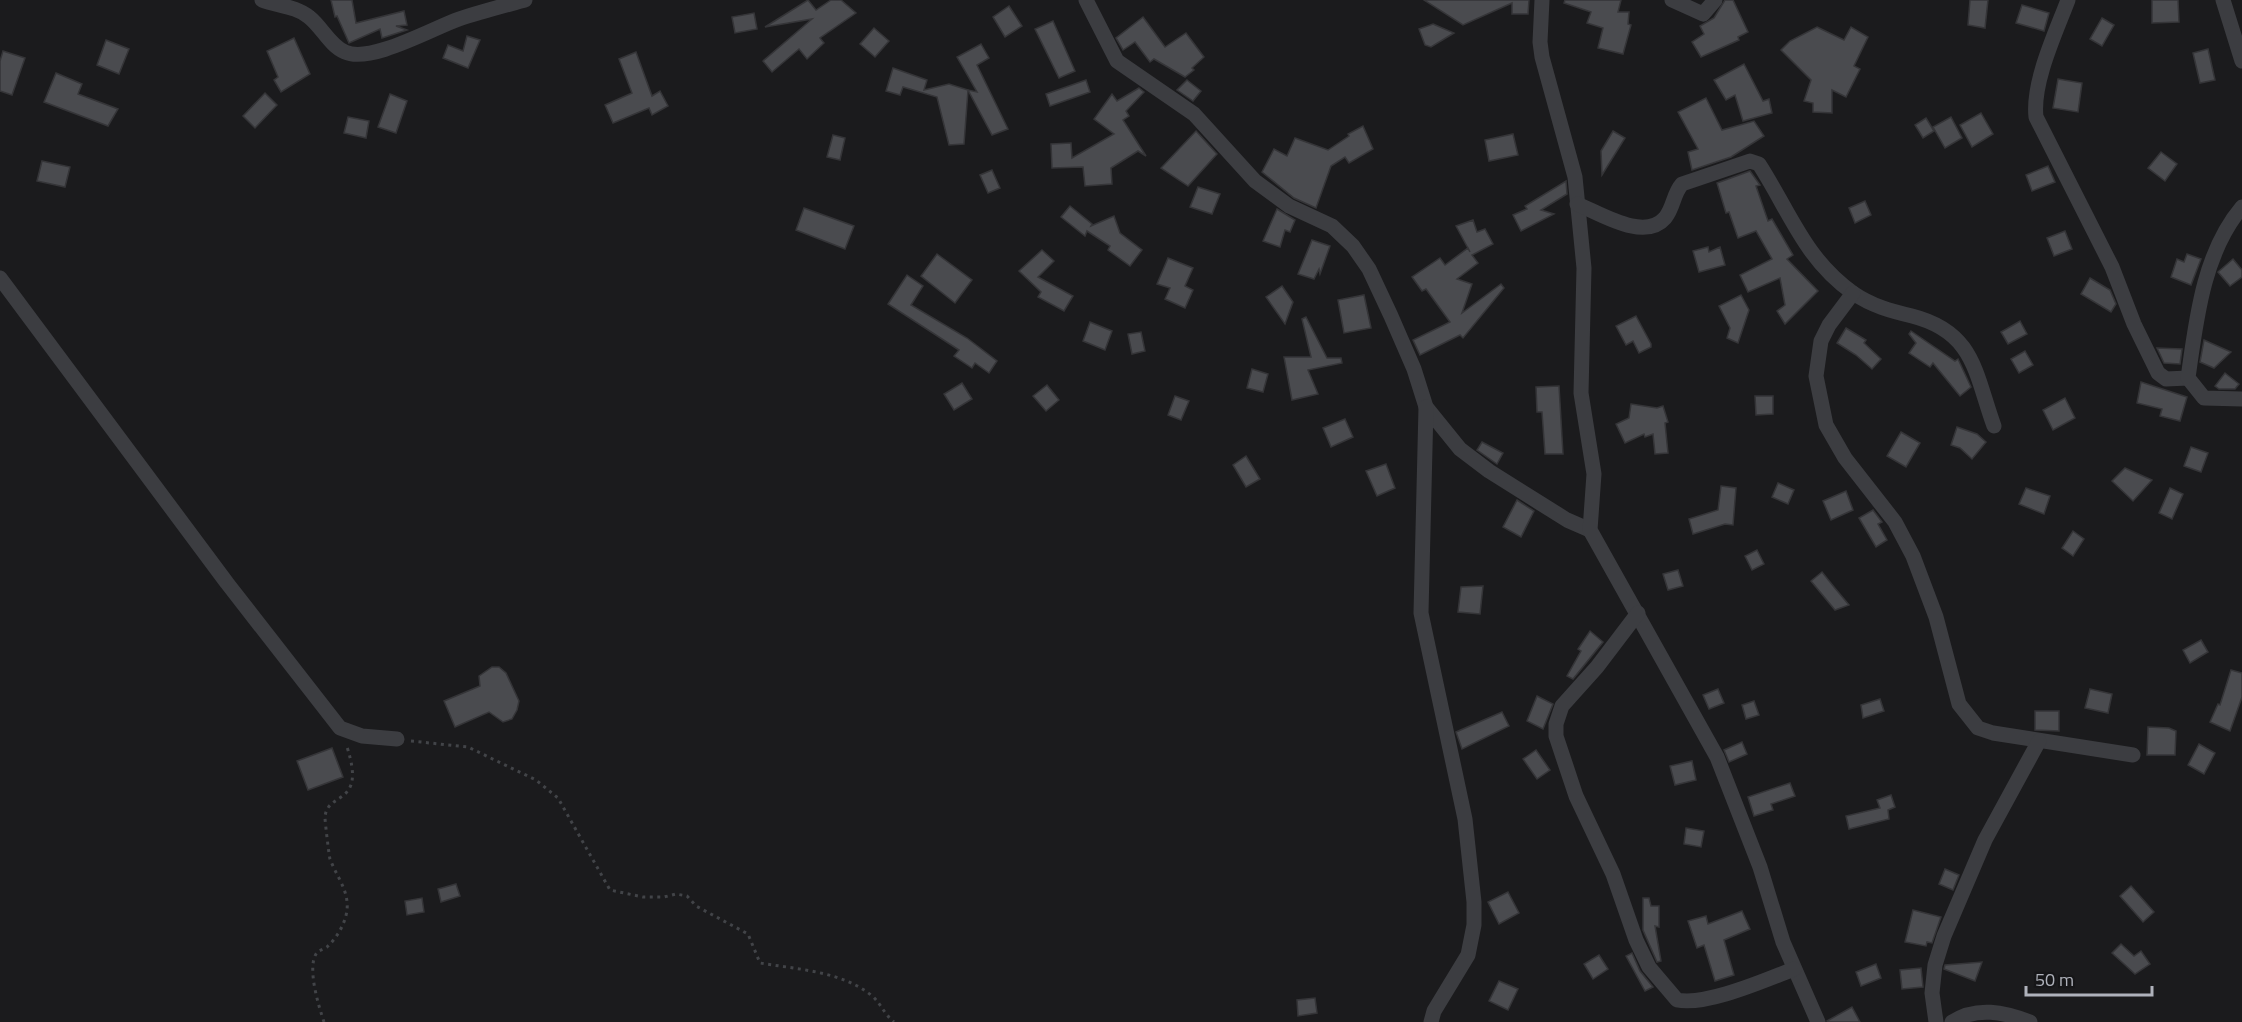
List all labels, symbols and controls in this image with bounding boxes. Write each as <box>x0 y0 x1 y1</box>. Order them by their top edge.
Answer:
scale bar <box>2026 959 2152 997</box>
text: 50 m <box>2035 966 2074 993</box>

